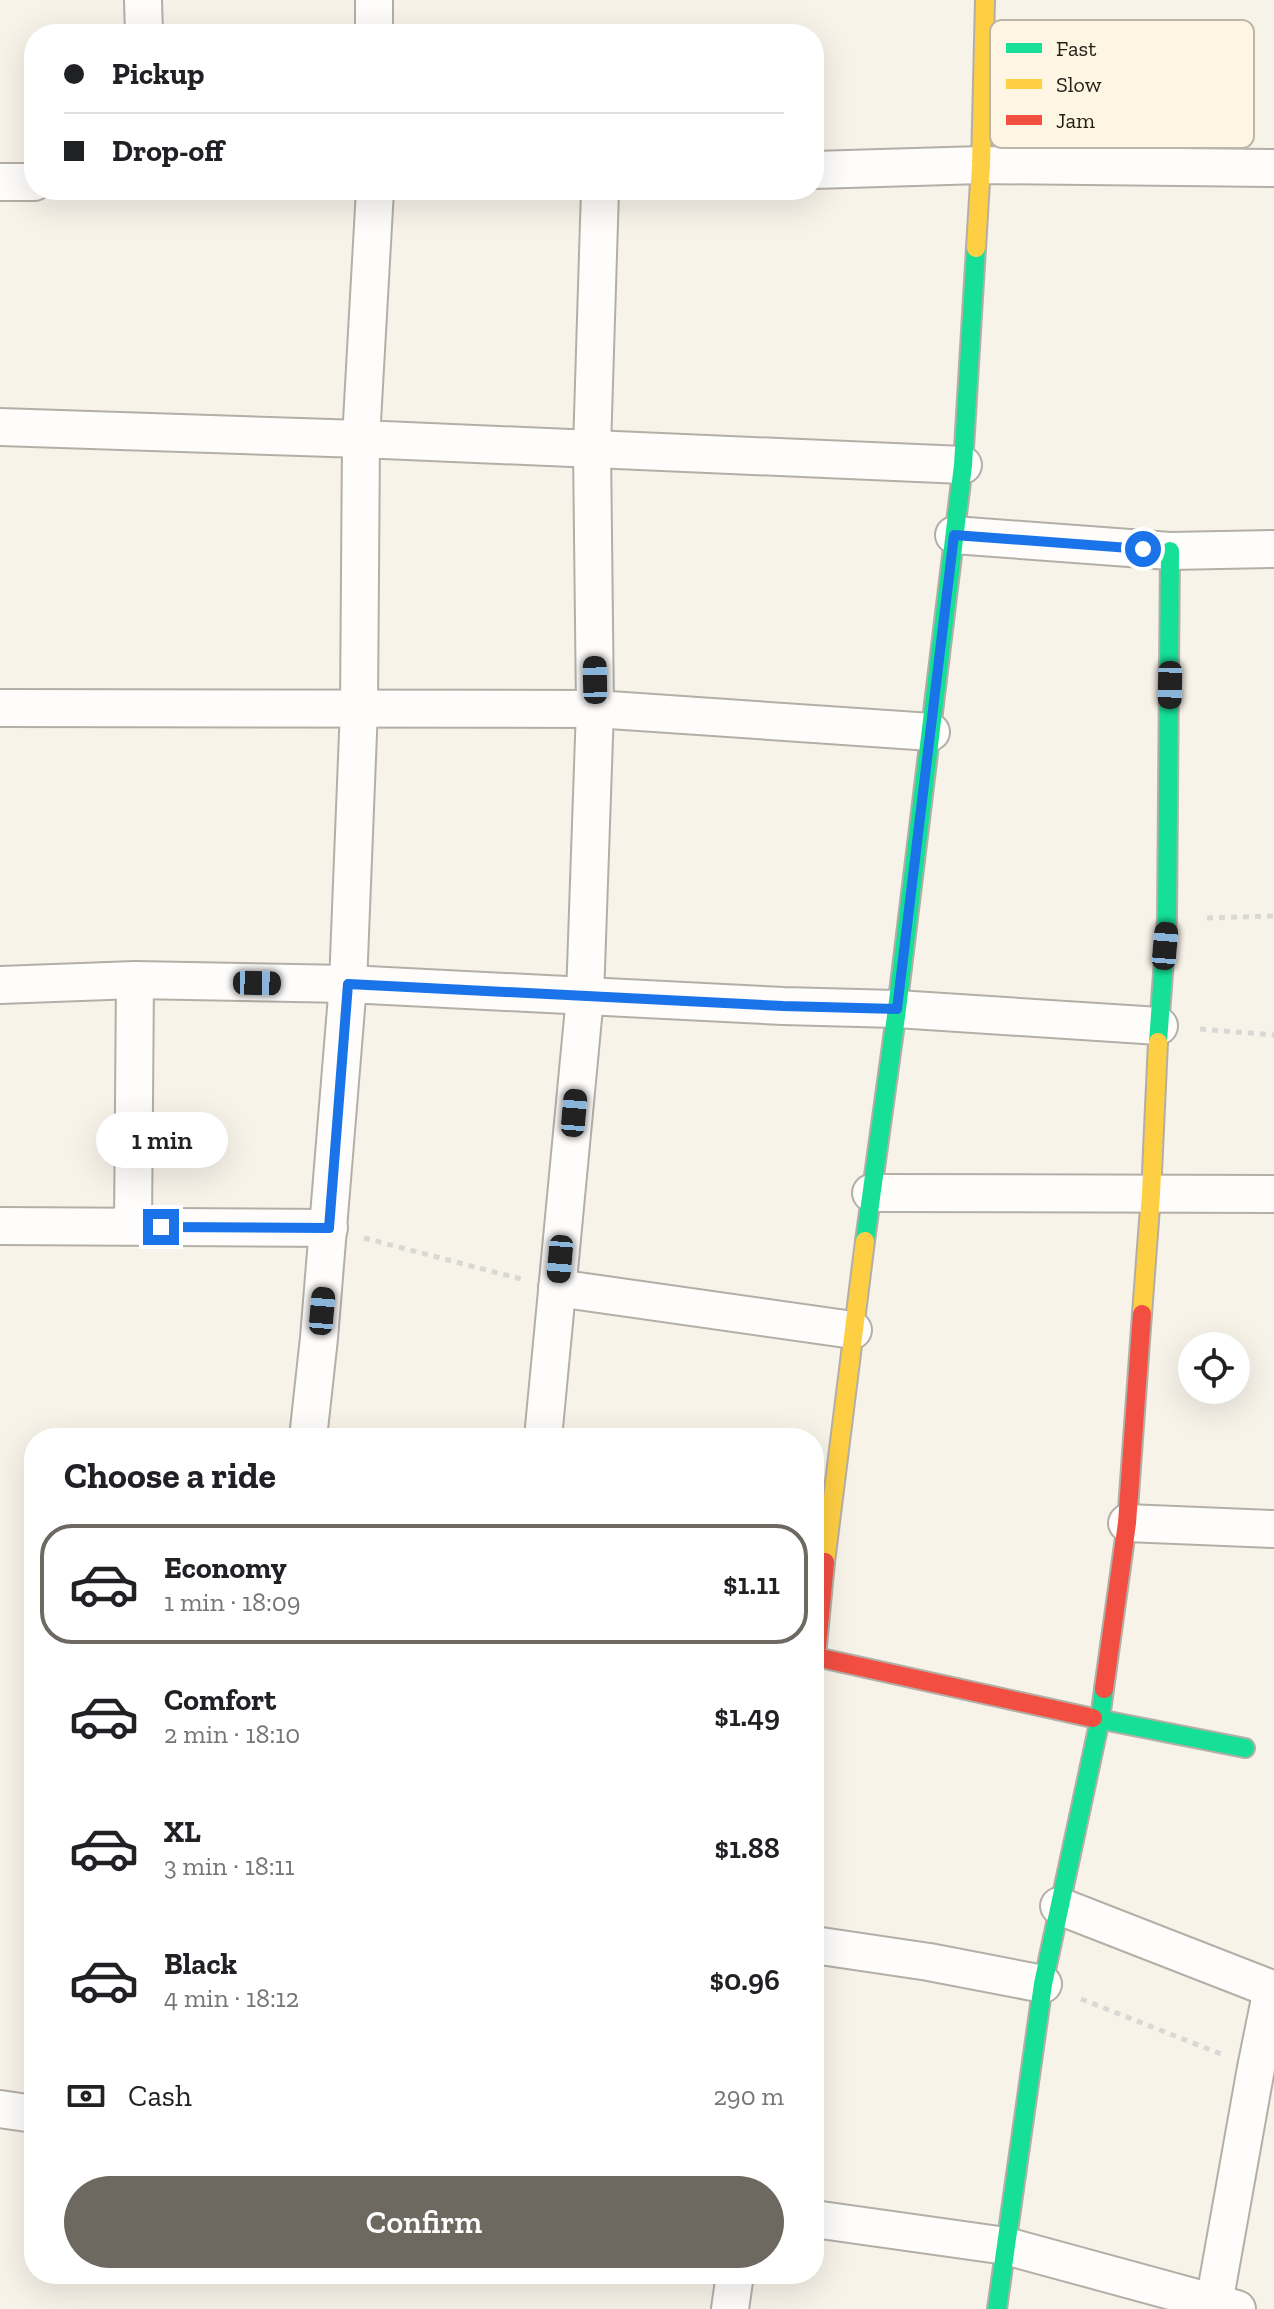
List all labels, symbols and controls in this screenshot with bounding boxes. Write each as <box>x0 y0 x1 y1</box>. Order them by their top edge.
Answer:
legend <box>990 20 1254 148</box>
text: Fast <box>1056 35 1097 62</box>
text: Pickup <box>112 56 204 92</box>
text: Slow <box>1056 71 1102 98</box>
text: Jam <box>1056 107 1095 134</box>
text: Drop-off <box>112 133 224 169</box>
route start <box>1125 531 1161 567</box>
car <box>583 656 607 704</box>
car <box>1158 661 1182 709</box>
car <box>1151 921 1179 971</box>
car <box>233 971 281 995</box>
car <box>560 1088 588 1138</box>
callout: 1 min <box>95 1111 227 1167</box>
text: 1 min <box>131 1124 193 1156</box>
route end <box>143 1209 179 1245</box>
car <box>546 1234 574 1284</box>
car <box>308 1286 336 1336</box>
map controls <box>1178 1332 1250 1404</box>
button: locate <box>1178 1332 1250 1404</box>
text: Choose a ride <box>64 1454 276 1497</box>
icon: car <box>68 1548 140 1620</box>
text: Economy <box>164 1550 287 1586</box>
text: $1.11 <box>723 1566 780 1602</box>
text: 1 min · 18:09 <box>164 1586 301 1618</box>
icon: car <box>68 1680 140 1752</box>
text: Comfort <box>164 1682 276 1718</box>
text: $1.49 <box>714 1698 780 1734</box>
text: 2 min · 18:10 <box>164 1718 300 1750</box>
icon: car <box>68 1812 140 1884</box>
text: XL <box>164 1814 201 1850</box>
text: $1.88 <box>715 1830 780 1866</box>
text: 3 min · 18:11 <box>164 1850 295 1882</box>
icon: car <box>68 1944 140 2016</box>
text: Black <box>164 1946 237 1982</box>
text: $0.96 <box>710 1962 780 1998</box>
text: 4 min · 18:12 <box>164 1982 299 2014</box>
icon: cash <box>64 2074 108 2118</box>
text: Cash <box>128 2078 192 2114</box>
text: 290 m <box>713 2080 784 2112</box>
button: Confirm <box>64 2176 784 2268</box>

